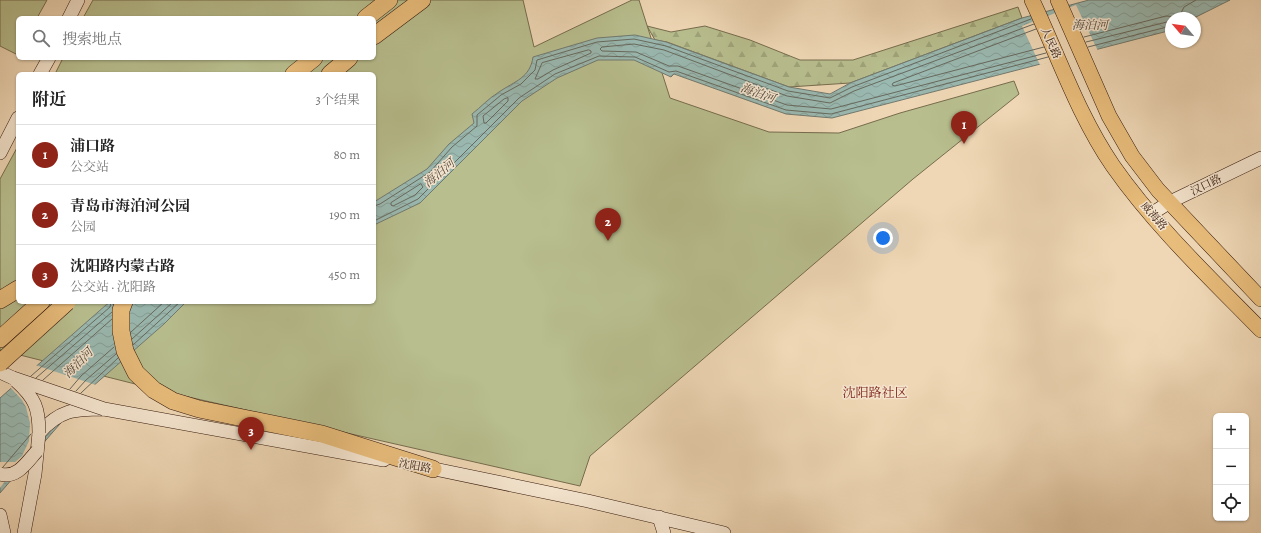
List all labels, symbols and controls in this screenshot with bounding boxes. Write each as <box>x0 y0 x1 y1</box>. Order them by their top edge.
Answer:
north arrow <box>1165 12 1201 48</box>
search box <box>16 16 376 60</box>
water label: 海泊河 <box>1072 17 1110 33</box>
street label: 人民路 <box>1037 25 1065 61</box>
icon: search <box>30 27 52 49</box>
text: 搜索地点 <box>62 29 122 49</box>
water label: 海泊河 <box>738 80 780 107</box>
text: 附近 <box>32 88 66 111</box>
text: 3个结果 <box>316 91 360 108</box>
pin: 1 <box>951 111 977 144</box>
text: 浦口路 <box>70 136 115 156</box>
text: 1 <box>43 146 47 163</box>
text: 80 m <box>333 146 360 163</box>
water label: 海泊河 <box>420 154 459 191</box>
text: 公交站 <box>70 158 109 175</box>
street label: 汉口路 <box>1188 171 1224 199</box>
text: 青岛市海泊河公园 <box>70 196 190 216</box>
street label: 威海路 <box>1138 199 1170 233</box>
text: 2 <box>42 206 48 223</box>
text: 190 m <box>329 206 360 223</box>
pin: 2 <box>595 208 621 241</box>
text: 公园 <box>70 218 96 235</box>
your location <box>873 228 893 248</box>
text: 沈阳路内蒙古路 <box>70 256 175 276</box>
text: 3 <box>42 266 48 283</box>
text: 450 m <box>328 266 360 283</box>
text: 公交站 · 沈阳路 <box>70 278 156 295</box>
water label: 海泊河 <box>60 343 98 381</box>
district label: 沈阳路社区 <box>842 384 908 401</box>
map controls <box>1213 413 1249 521</box>
button: + <box>1213 413 1249 449</box>
pin: 3 <box>238 417 264 450</box>
button: − <box>1213 449 1249 485</box>
street label: 沈阳路 <box>397 456 433 476</box>
button: locate <box>1213 485 1249 521</box>

